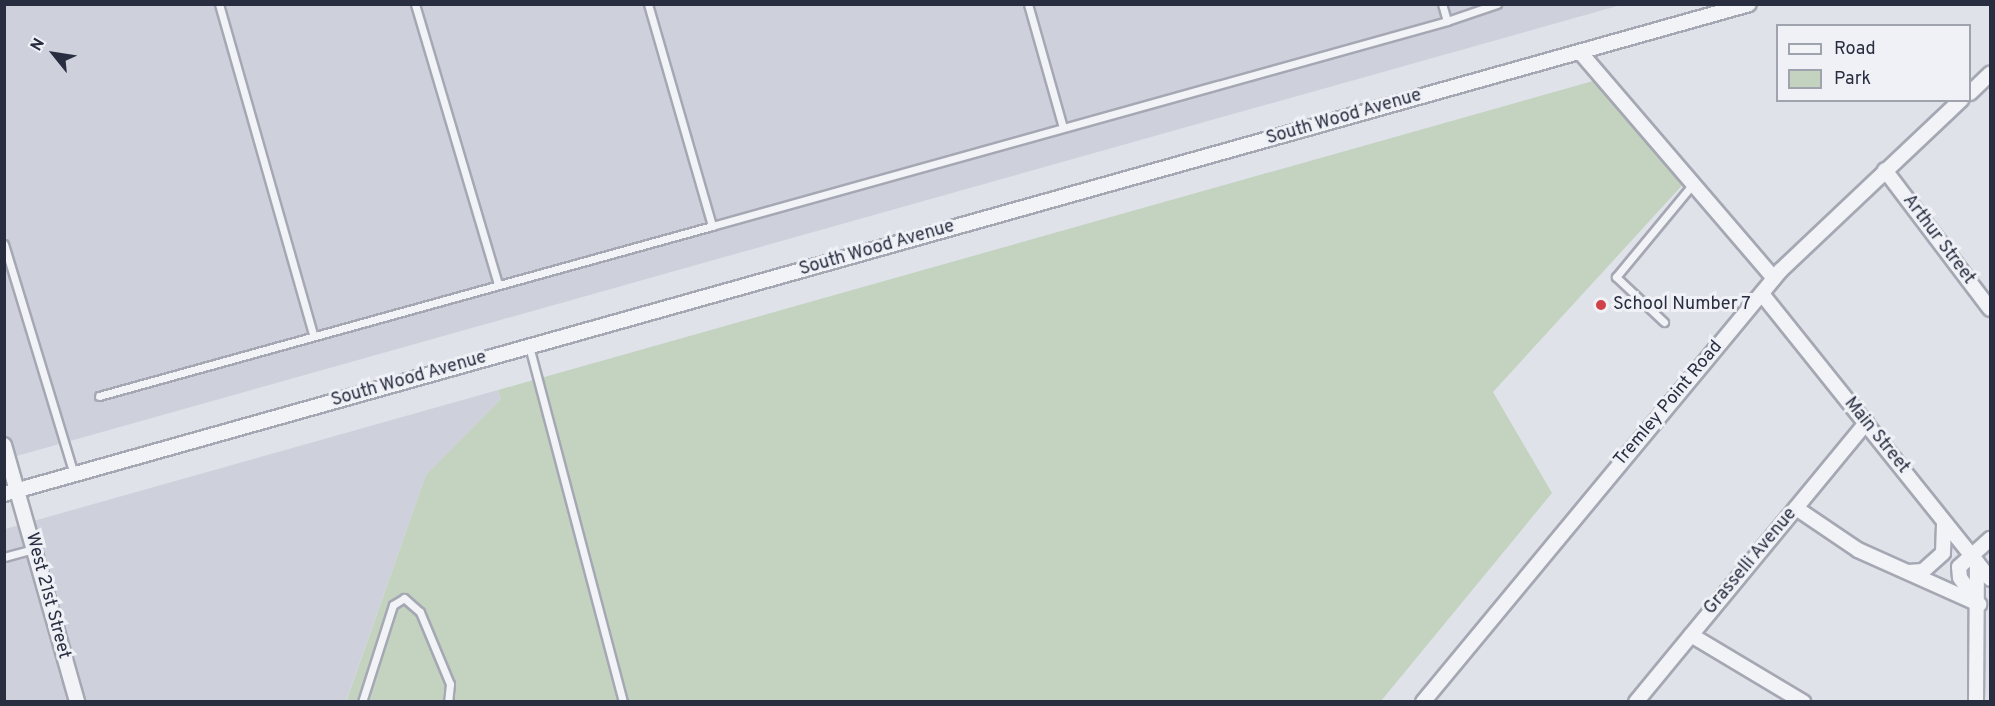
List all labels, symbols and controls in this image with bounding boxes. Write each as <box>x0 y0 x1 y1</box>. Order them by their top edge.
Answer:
north arrow <box>24 24 84 84</box>
legend <box>1776 24 1971 102</box>
text: N <box>27 35 50 55</box>
text: Road <box>1834 38 1876 61</box>
text: Park <box>1834 68 1871 91</box>
street label: South Wood Avenue <box>1263 85 1425 151</box>
street label: Arthur Street <box>1897 191 1979 289</box>
street label: South Wood Avenue <box>796 216 958 282</box>
place label: School Number 7 <box>1613 294 1751 316</box>
marker: School Number 7 <box>1594 298 1608 312</box>
street label: Tremley Point Road <box>1610 337 1728 471</box>
street label: South Wood Avenue <box>328 347 490 413</box>
street label: Main Street <box>1839 393 1913 479</box>
street label: Grasselli Avenue <box>1700 504 1802 620</box>
street label: West 21st Street <box>20 531 74 661</box>

